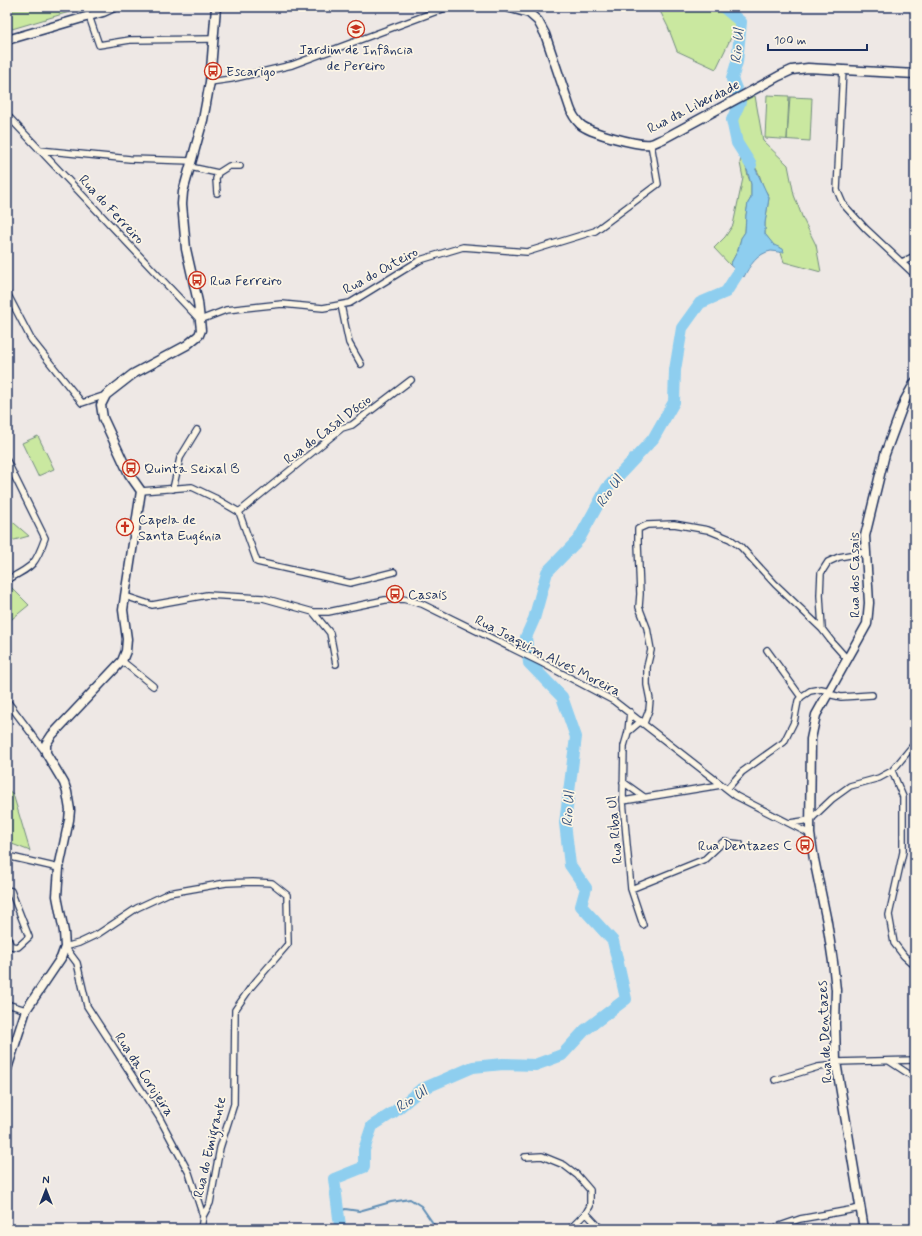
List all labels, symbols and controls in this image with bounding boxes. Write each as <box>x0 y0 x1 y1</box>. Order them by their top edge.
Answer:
school or university icon: Jardim de Infância de Pereiro <box>346 19 366 39</box>
water label: Rio Ul <box>726 26 750 65</box>
scale bar <box>768 26 867 52</box>
text: 100 m <box>774 33 806 49</box>
place label: Jardim de Infância de Pereiro <box>299 41 413 75</box>
bus stop icon: Escarigo <box>203 61 223 81</box>
place label: Escarigo <box>226 63 275 81</box>
street label: Rua da Liberdade <box>644 76 743 138</box>
street label: Rua do Ferreiro <box>75 171 148 248</box>
street label: Rua do Outeiro <box>340 243 421 299</box>
bus stop icon: Rua Ferreiro <box>187 270 207 290</box>
place label: Rua Ferreiro <box>210 272 282 290</box>
street label: Rua do Casal Dócio <box>280 391 375 469</box>
bus stop icon: Quinta Seixal B <box>121 458 141 478</box>
place label: Quinta Seixal B <box>144 460 240 478</box>
water label: Rio Ul <box>591 470 629 512</box>
place label: Capela de Santa Eugénia <box>138 511 222 545</box>
church icon: Capela de Santa Eugénia <box>115 517 135 537</box>
street label: Rua dos Casais <box>846 532 864 618</box>
bus stop icon: Casais <box>385 584 405 604</box>
place label: Casais <box>408 586 447 604</box>
street label: Rua Joaquim Alves Moreira <box>472 611 623 701</box>
water label: Rio Ul <box>558 790 580 827</box>
street label: Rua Riba Ul <box>603 795 627 865</box>
bus stop icon: Rua Dentazes C <box>795 835 815 855</box>
place label: Rua Dentazes C <box>698 837 792 855</box>
street label: Rua de Dentazes <box>813 980 837 1084</box>
street label: Rua da Corujeira <box>110 1029 178 1120</box>
water label: Rio Ul <box>391 1081 433 1118</box>
street label: Rua do Emigrante <box>190 1095 232 1200</box>
north arrow <box>26 1170 66 1210</box>
text: N <box>42 1174 50 1188</box>

